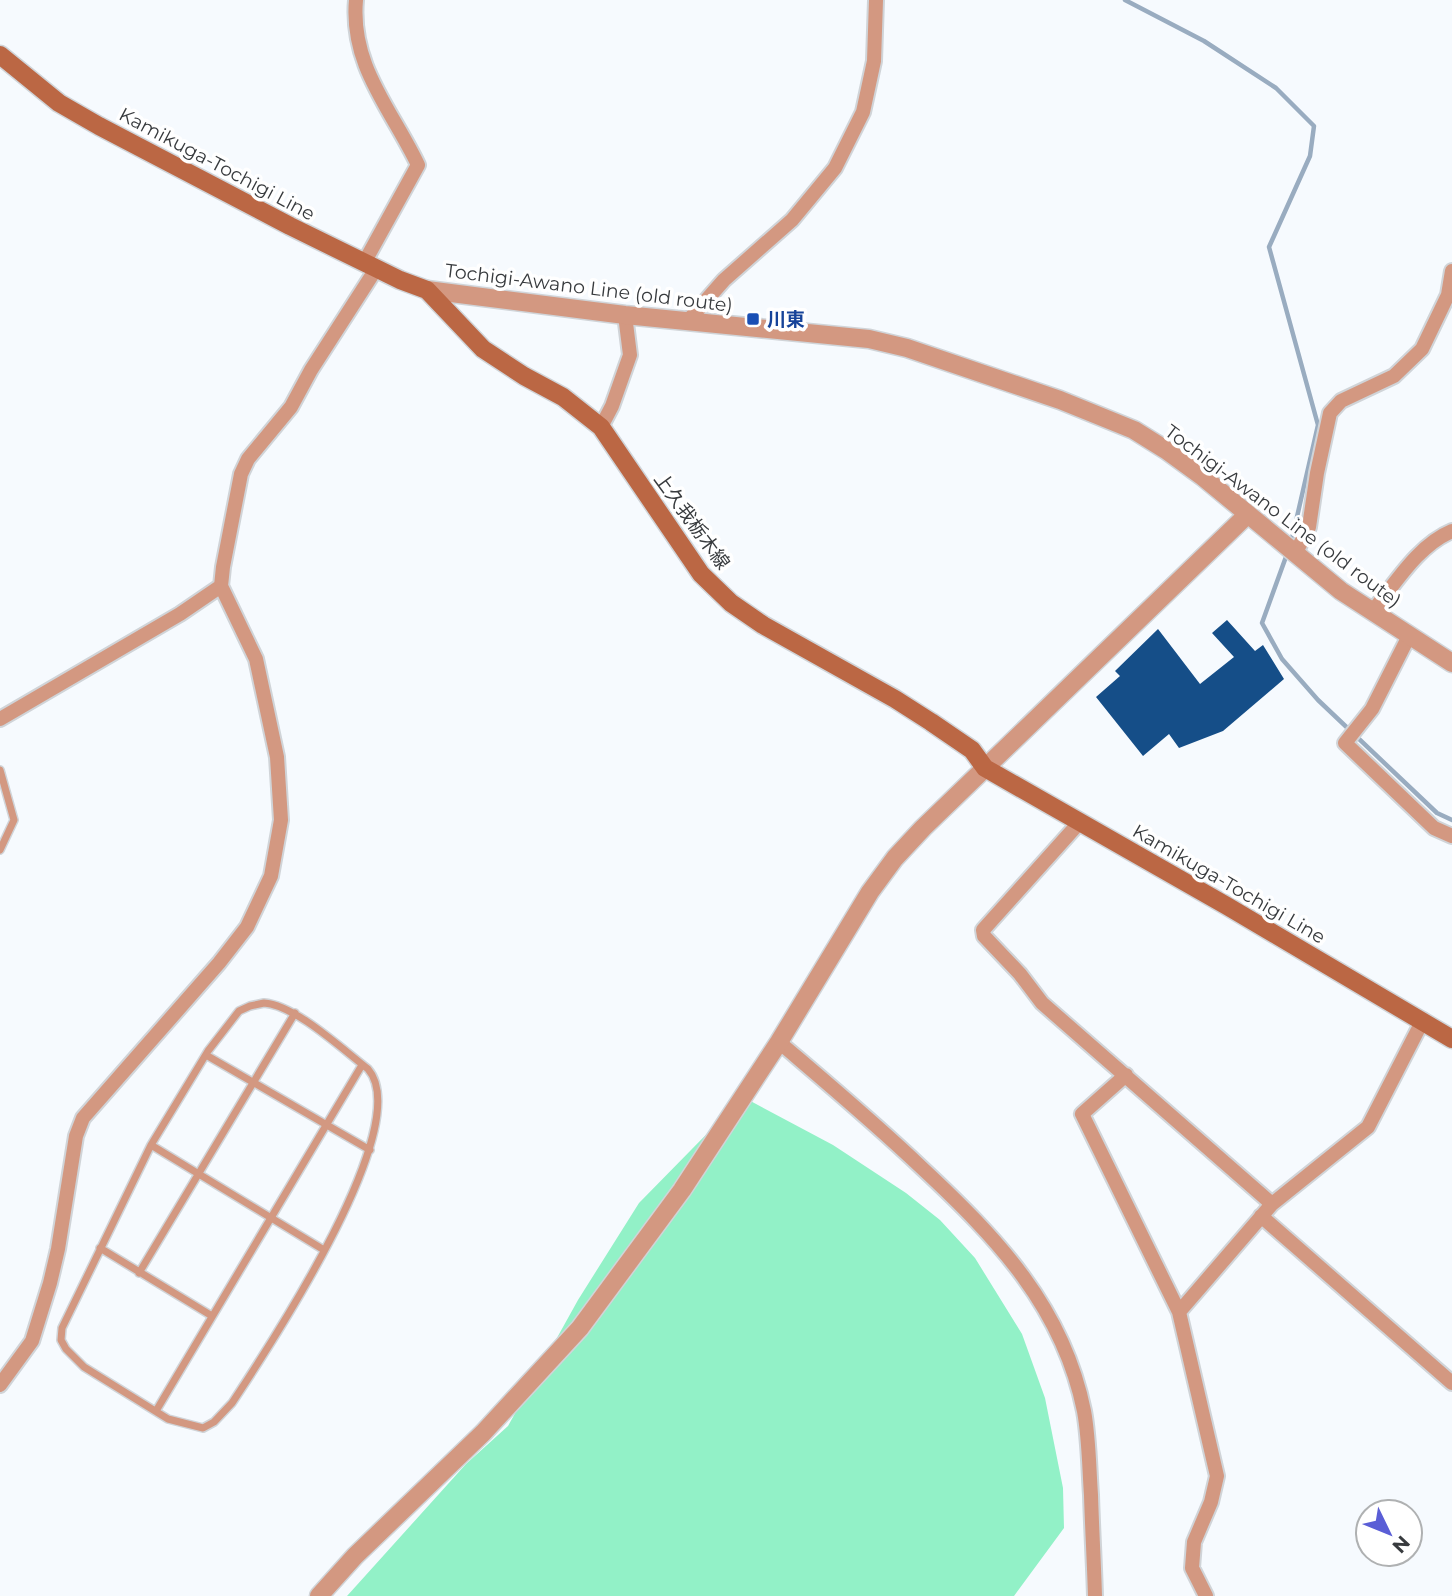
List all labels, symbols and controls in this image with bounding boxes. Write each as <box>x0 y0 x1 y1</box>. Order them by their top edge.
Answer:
street label: Kamikuga-Tochigi Line <box>115 103 319 225</box>
street label: Tochigi-Awano Line (old route) <box>444 259 734 317</box>
place label: 川東 <box>767 308 805 331</box>
marker: 川東 <box>745 311 761 327</box>
street label: Tochigi-Awano Line (old route) <box>1160 420 1406 612</box>
street label: 上久我栃木線 <box>649 468 735 574</box>
street label: Kamikuga-Tochigi Line <box>1129 819 1329 949</box>
north arrow <box>1354 1498 1424 1568</box>
text: N <box>1387 1531 1415 1558</box>

